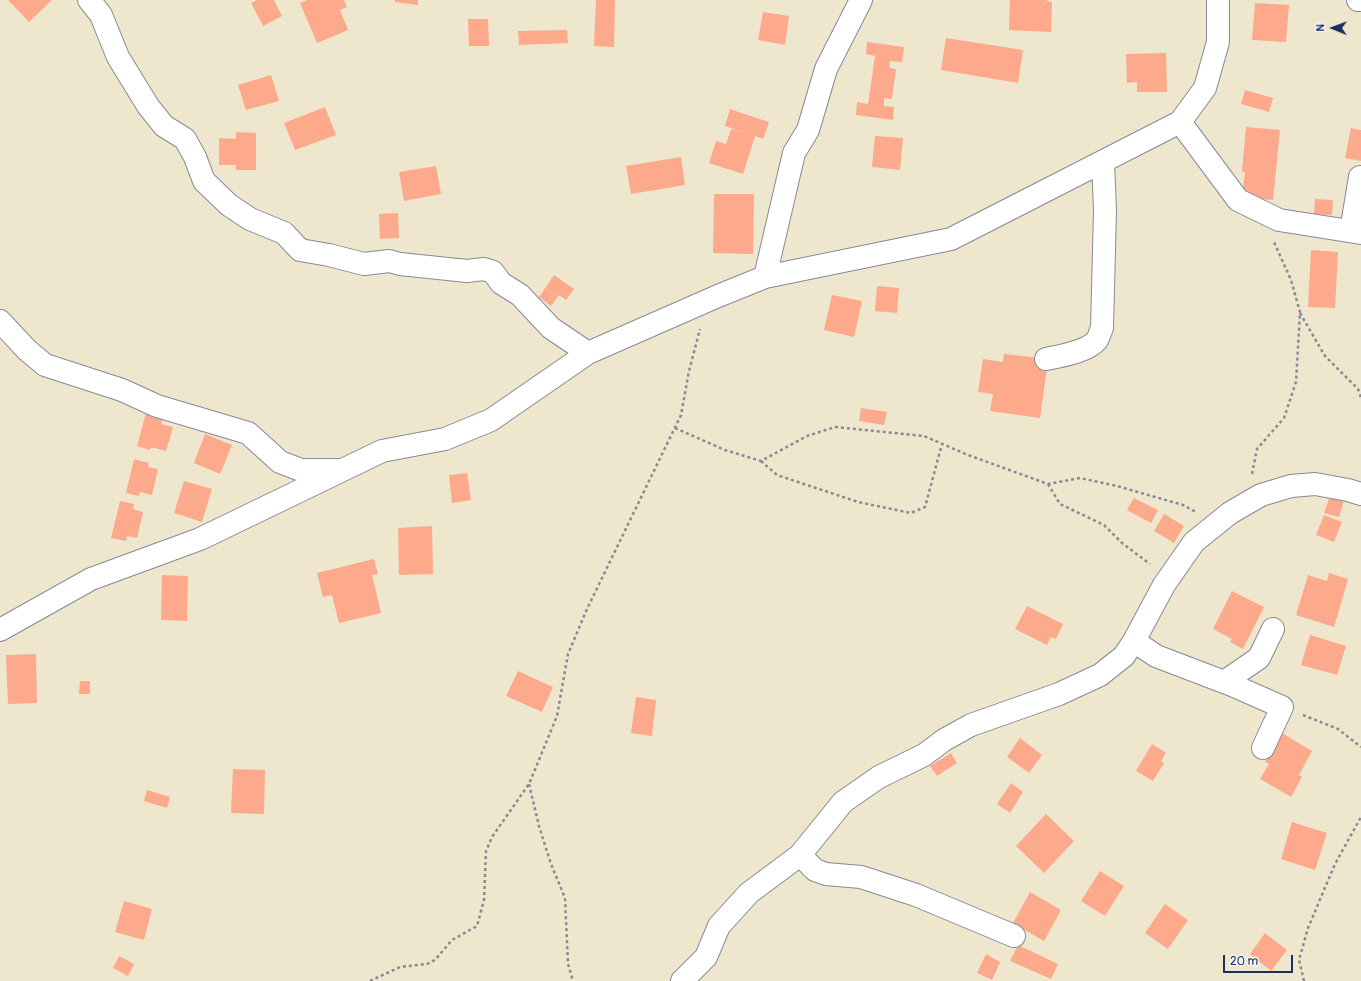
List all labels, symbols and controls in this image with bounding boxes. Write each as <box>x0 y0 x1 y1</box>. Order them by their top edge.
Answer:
north arrow <box>1313 8 1353 48</box>
text: N <box>1314 24 1327 32</box>
scale bar <box>1225 947 1295 973</box>
text: 20 m <box>1230 954 1258 969</box>

